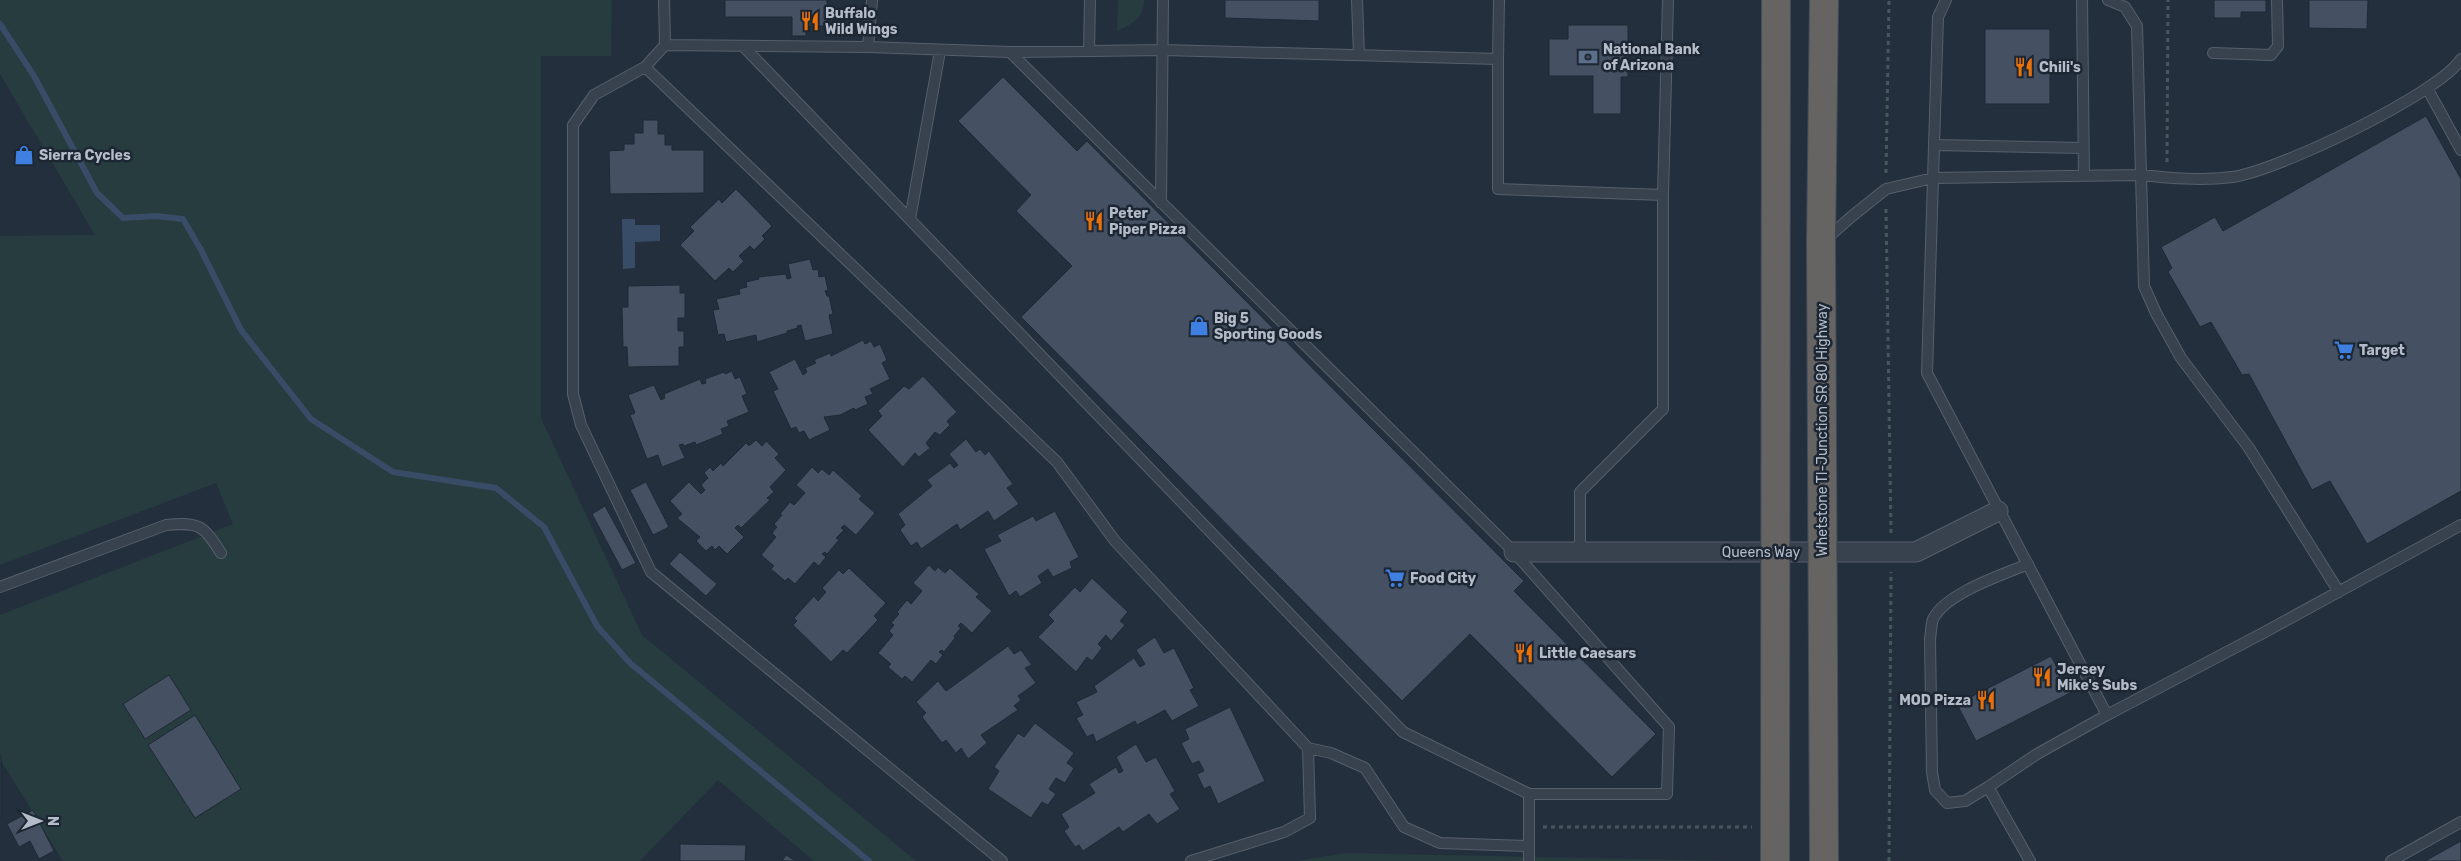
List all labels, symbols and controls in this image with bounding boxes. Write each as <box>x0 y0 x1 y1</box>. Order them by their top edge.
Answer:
place label: Buffalo Wild Wings <box>825 5 898 38</box>
restaurant icon: Buffalo Wild Wings <box>799 10 821 32</box>
place label: National Bank of Arizona <box>1603 41 1701 74</box>
bank icon: National Bank of Arizona <box>1577 46 1599 68</box>
restaurant icon: Chili's <box>2013 56 2035 78</box>
place label: Chili's <box>2039 59 2081 76</box>
shop icon: Sierra Cycles <box>13 144 35 166</box>
place label: Sierra Cycles <box>39 147 131 164</box>
place label: Peter Piper Pizza <box>1109 205 1186 238</box>
restaurant icon: Peter Piper Pizza <box>1083 210 1105 232</box>
street label: Whetstone TI-Junction SR 80 Highway <box>1814 303 1831 556</box>
place label: Big 5 Sporting Goods <box>1214 310 1322 343</box>
shop icon: Big 5 Sporting Goods <box>1188 315 1210 337</box>
supermarket icon: Target <box>2333 339 2355 361</box>
place label: Target <box>2359 342 2405 359</box>
street label: Queens Way <box>1722 544 1801 561</box>
supermarket icon: Food City <box>1384 567 1406 589</box>
place label: Food City <box>1410 570 1477 587</box>
restaurant icon: Little Caesars <box>1513 642 1535 664</box>
place label: Little Caesars <box>1539 645 1637 662</box>
place label: Jersey Mike's Subs <box>2057 661 2137 694</box>
restaurant icon: Jersey Mike's Subs <box>2031 666 2053 688</box>
restaurant icon: MOD Pizza <box>1975 689 1997 711</box>
place label: MOD Pizza <box>1899 692 1971 709</box>
north arrow <box>15 796 65 846</box>
text: N <box>44 816 61 826</box>

